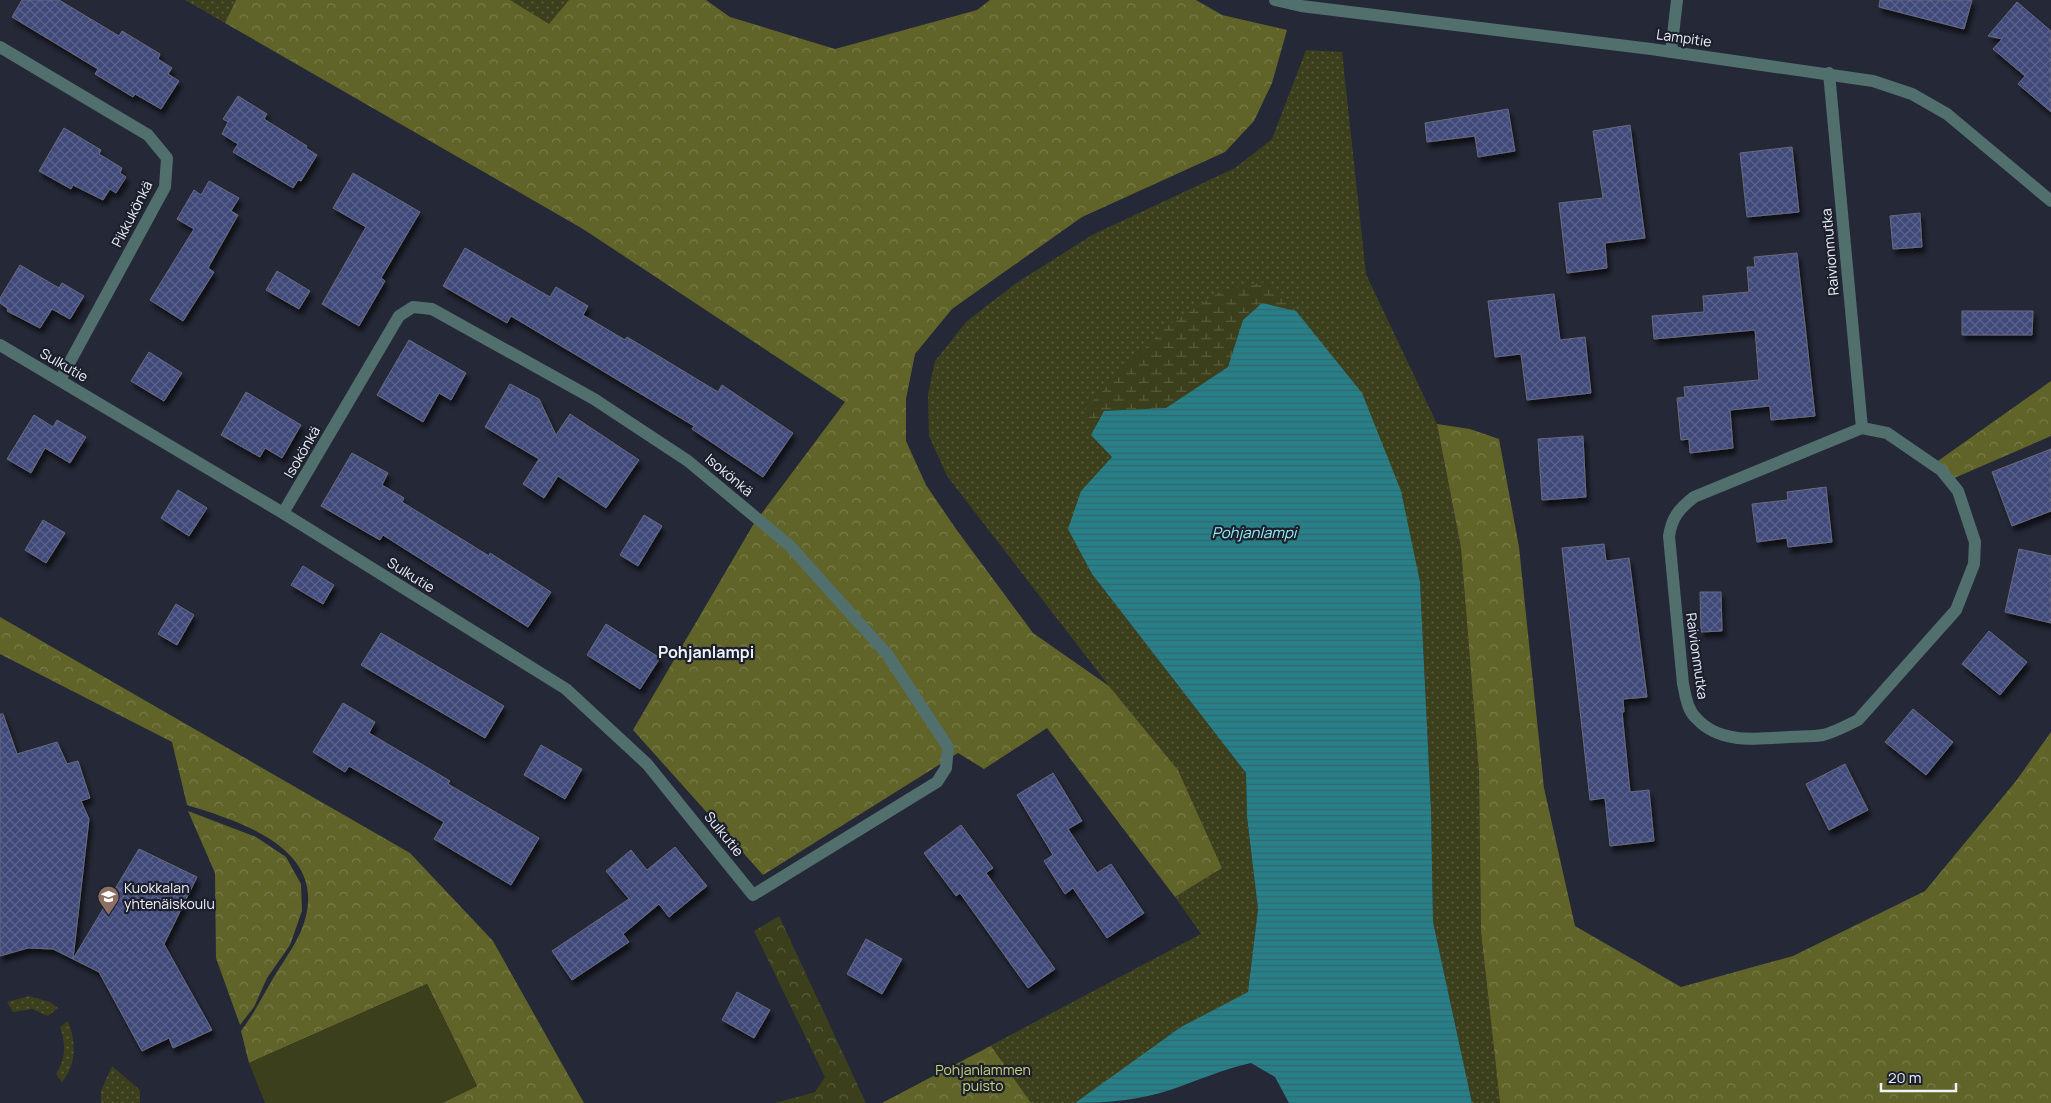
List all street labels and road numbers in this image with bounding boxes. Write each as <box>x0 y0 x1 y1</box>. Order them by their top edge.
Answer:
street label: Lampitie <box>1655 24 1713 51</box>
street label: Pikkukönkä <box>107 177 156 250</box>
street label: Raivionmutka <box>1816 208 1843 296</box>
street label: Sulkutie <box>37 343 92 386</box>
street label: Isokönkä <box>279 422 324 481</box>
street label: Isokönkä <box>701 449 757 500</box>
street label: Sulkutie <box>384 553 439 597</box>
street label: Raivionmutka <box>1682 611 1713 701</box>
street label: Sulkutie <box>700 807 748 860</box>

